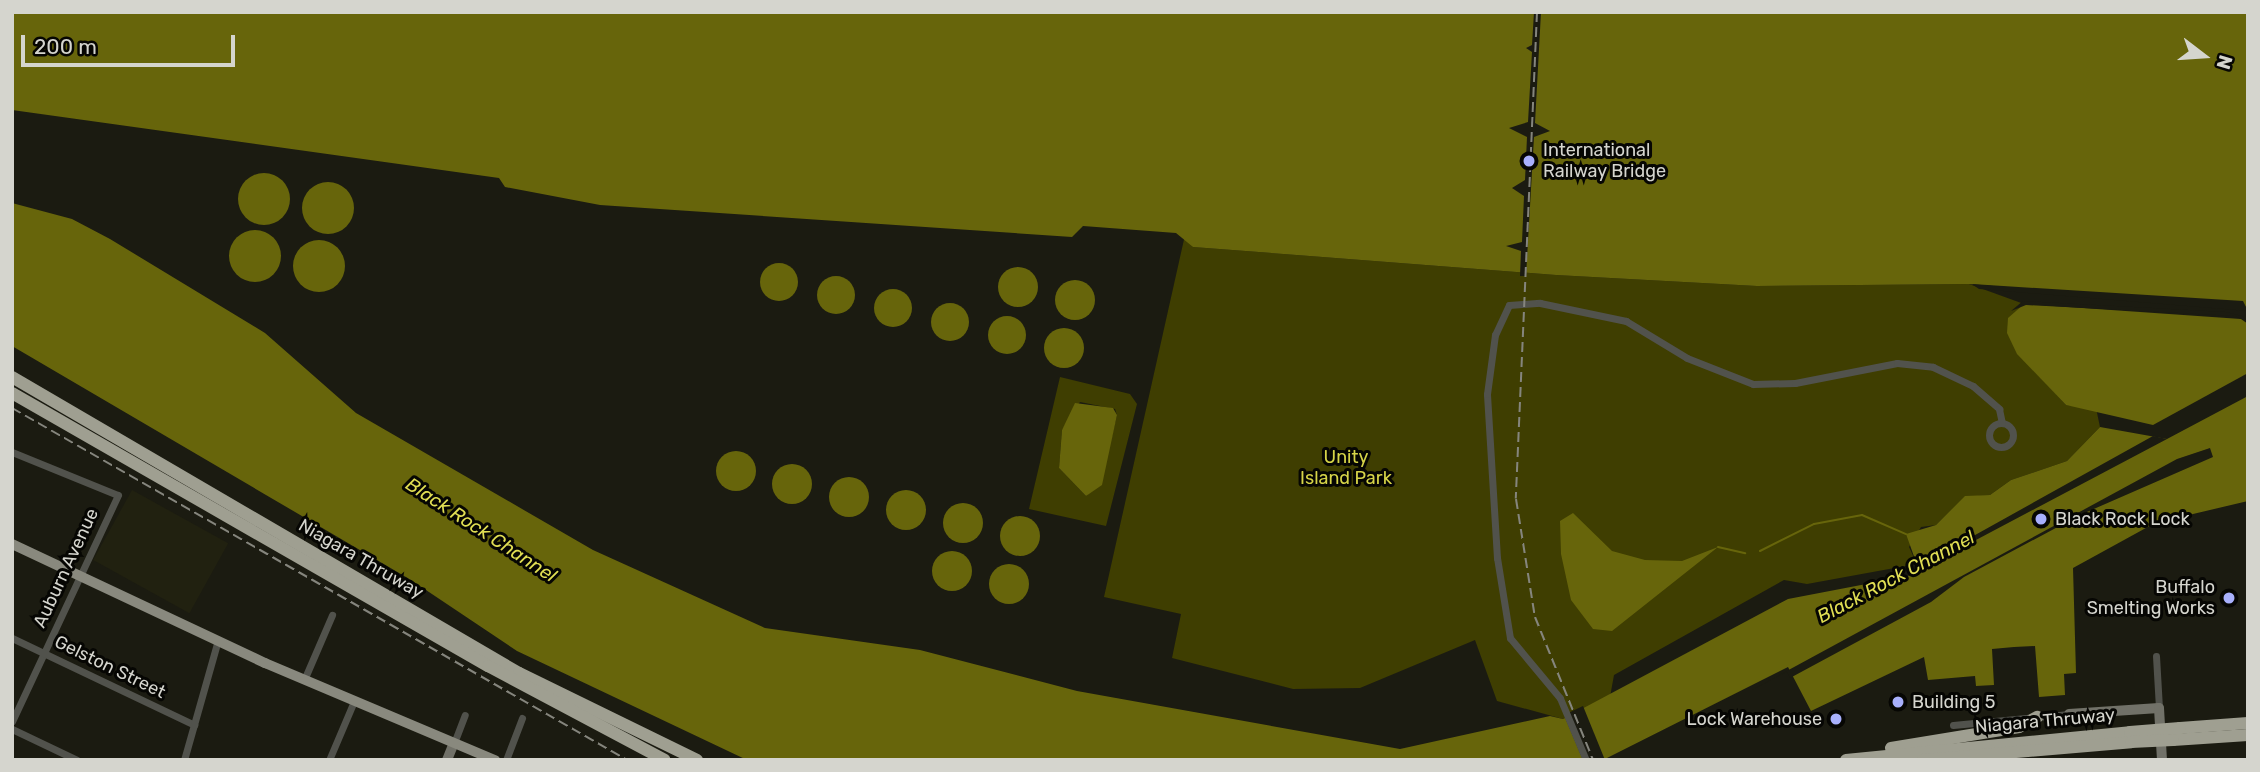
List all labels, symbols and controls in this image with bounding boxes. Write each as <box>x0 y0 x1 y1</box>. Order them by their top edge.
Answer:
scale bar <box>24 21 238 65</box>
north arrow <box>2169 21 2239 91</box>
text: 200 m <box>34 34 97 59</box>
text: N <box>2212 52 2238 72</box>
place label: International Railway Bridge <box>1543 140 1666 182</box>
marker: International Railway Bridge <box>1521 153 1537 169</box>
park label: Unity Island Park <box>1300 447 1392 490</box>
water label: Black Rock Channel <box>401 473 561 587</box>
street label: Auburn Avenue <box>29 505 103 631</box>
place label: Black Rock Lock <box>2055 508 2190 530</box>
marker: Black Rock Lock <box>2033 511 2049 527</box>
street label: Niagara Thruway <box>295 514 427 604</box>
water label: Black Rock Channel <box>1813 526 1979 628</box>
place label: Buffalo Smelting Works <box>2086 577 2215 620</box>
marker: Buffalo Smelting Works <box>2221 590 2237 606</box>
street label: Gelston Street <box>51 631 169 703</box>
place label: Building 5 <box>1912 691 1995 713</box>
marker: Building 5 <box>1890 694 1906 710</box>
street label: Niagara Thruway <box>1974 704 2116 738</box>
place label: Lock Warehouse <box>1686 708 1822 730</box>
marker: Lock Warehouse <box>1828 711 1844 727</box>

